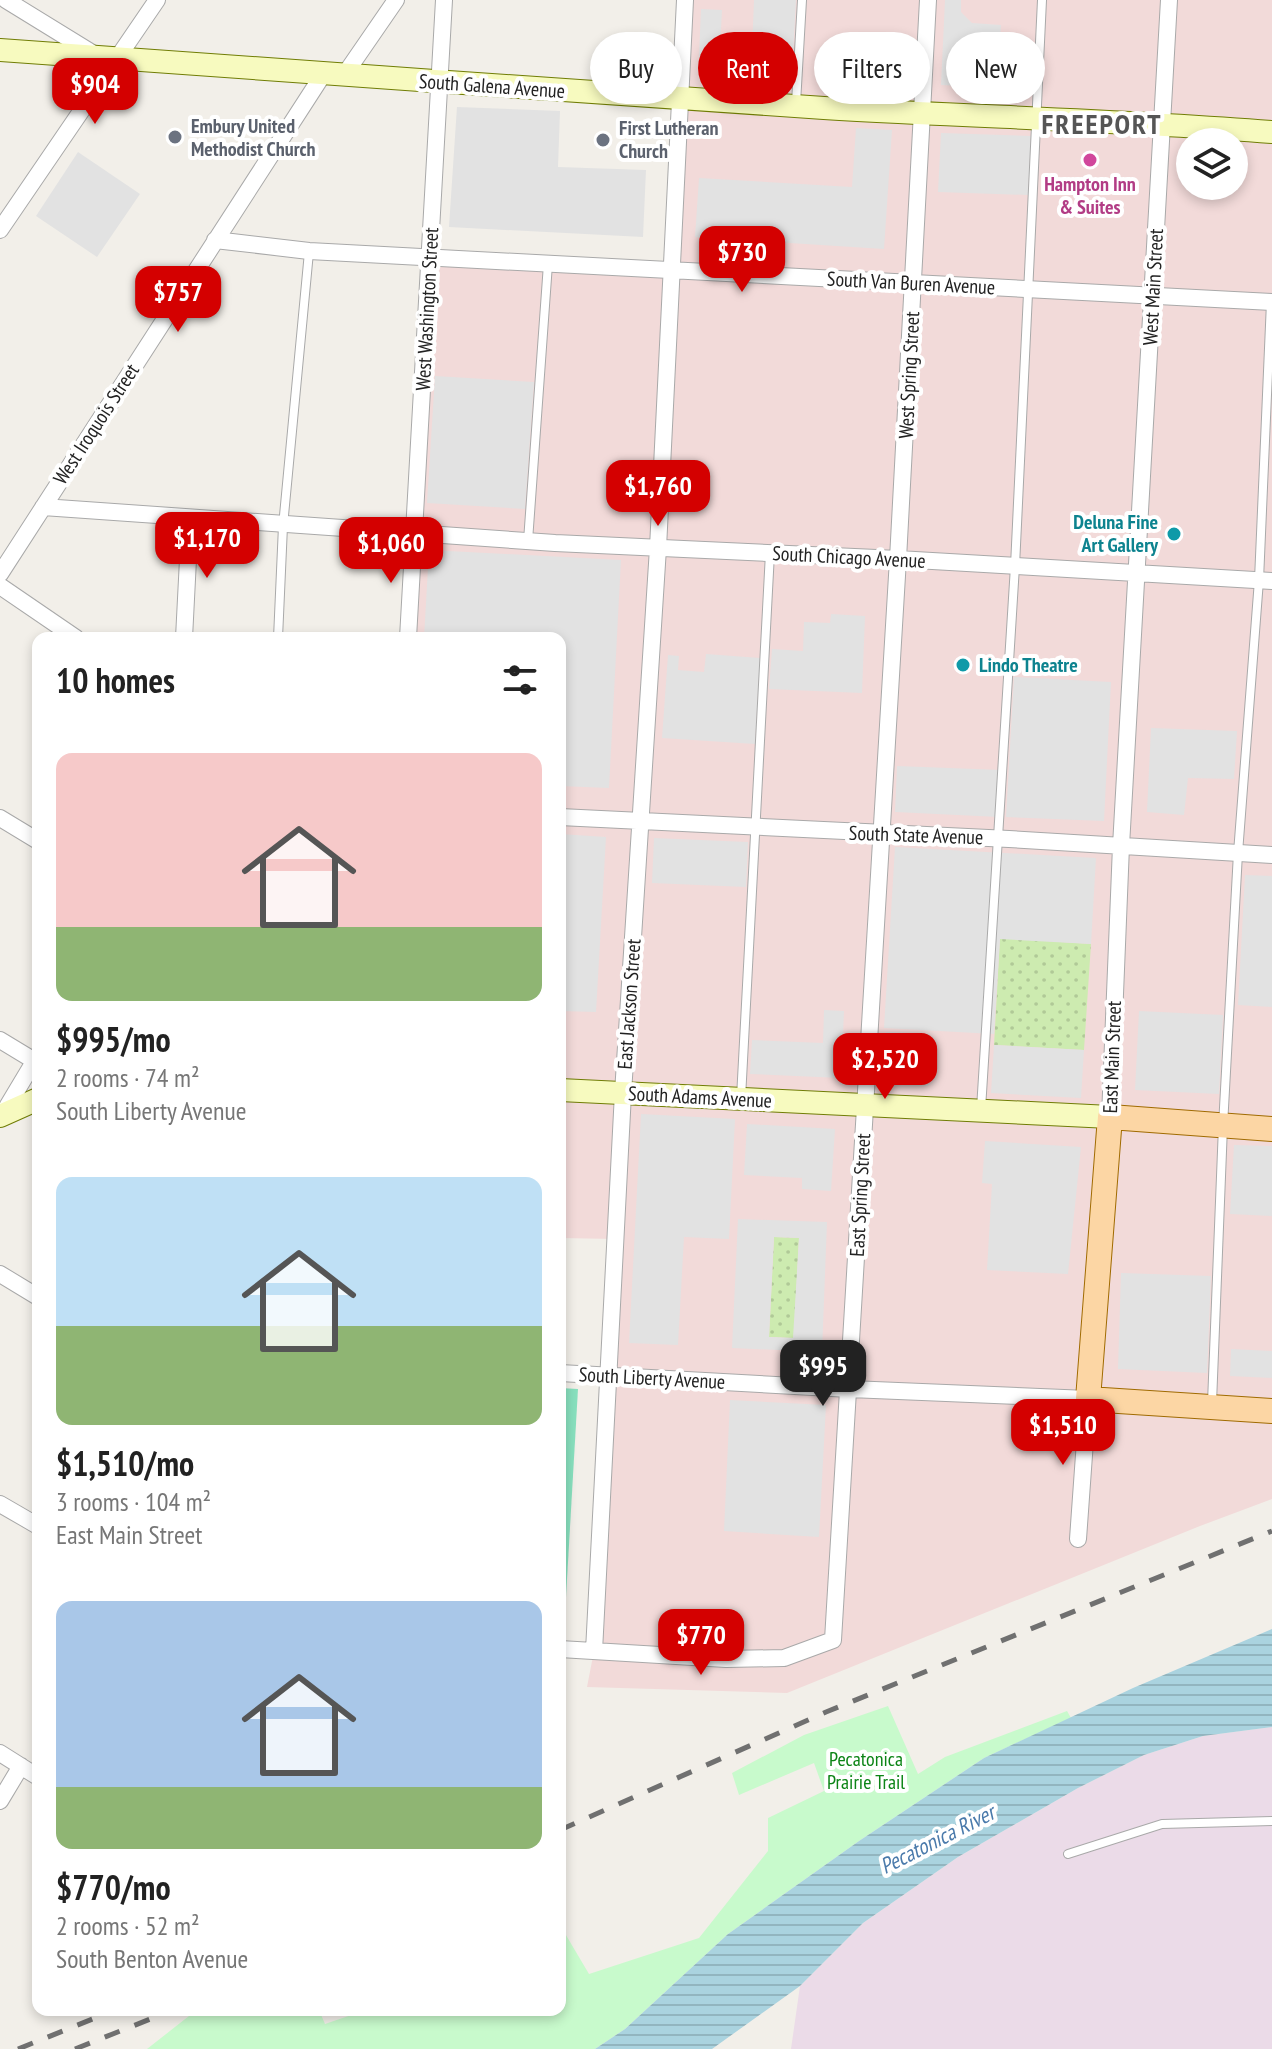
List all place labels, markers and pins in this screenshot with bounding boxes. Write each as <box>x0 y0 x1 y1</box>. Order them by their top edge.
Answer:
pin: $904 <box>48 58 142 126</box>
place label: Embury United Methodist Church <box>191 113 316 162</box>
place label: First Lutheran Church <box>619 115 719 164</box>
marker: Embury United Methodist Church <box>166 128 184 146</box>
marker: First Lutheran Church <box>594 131 612 149</box>
marker: Hampton Inn & Suites <box>1081 151 1099 169</box>
place label: Hampton Inn & Suites <box>1044 171 1136 220</box>
pin: $730 <box>695 226 789 294</box>
pin: $757 <box>131 266 225 334</box>
pin: $1,760 <box>593 460 723 528</box>
place label: Deluna Fine Art Gallery <box>1073 509 1159 558</box>
pin: $1,170 <box>142 512 272 580</box>
pin: $1,060 <box>326 517 456 585</box>
marker: Deluna Fine Art Gallery <box>1165 525 1183 543</box>
place label: Lindo Theatre <box>979 652 1078 678</box>
marker: Lindo Theatre <box>954 656 972 674</box>
pin: $2,520 <box>820 1033 950 1101</box>
pin: $995 <box>776 1340 870 1408</box>
pin: $1,510 <box>998 1399 1128 1467</box>
pin: $770 <box>654 1609 748 1677</box>

